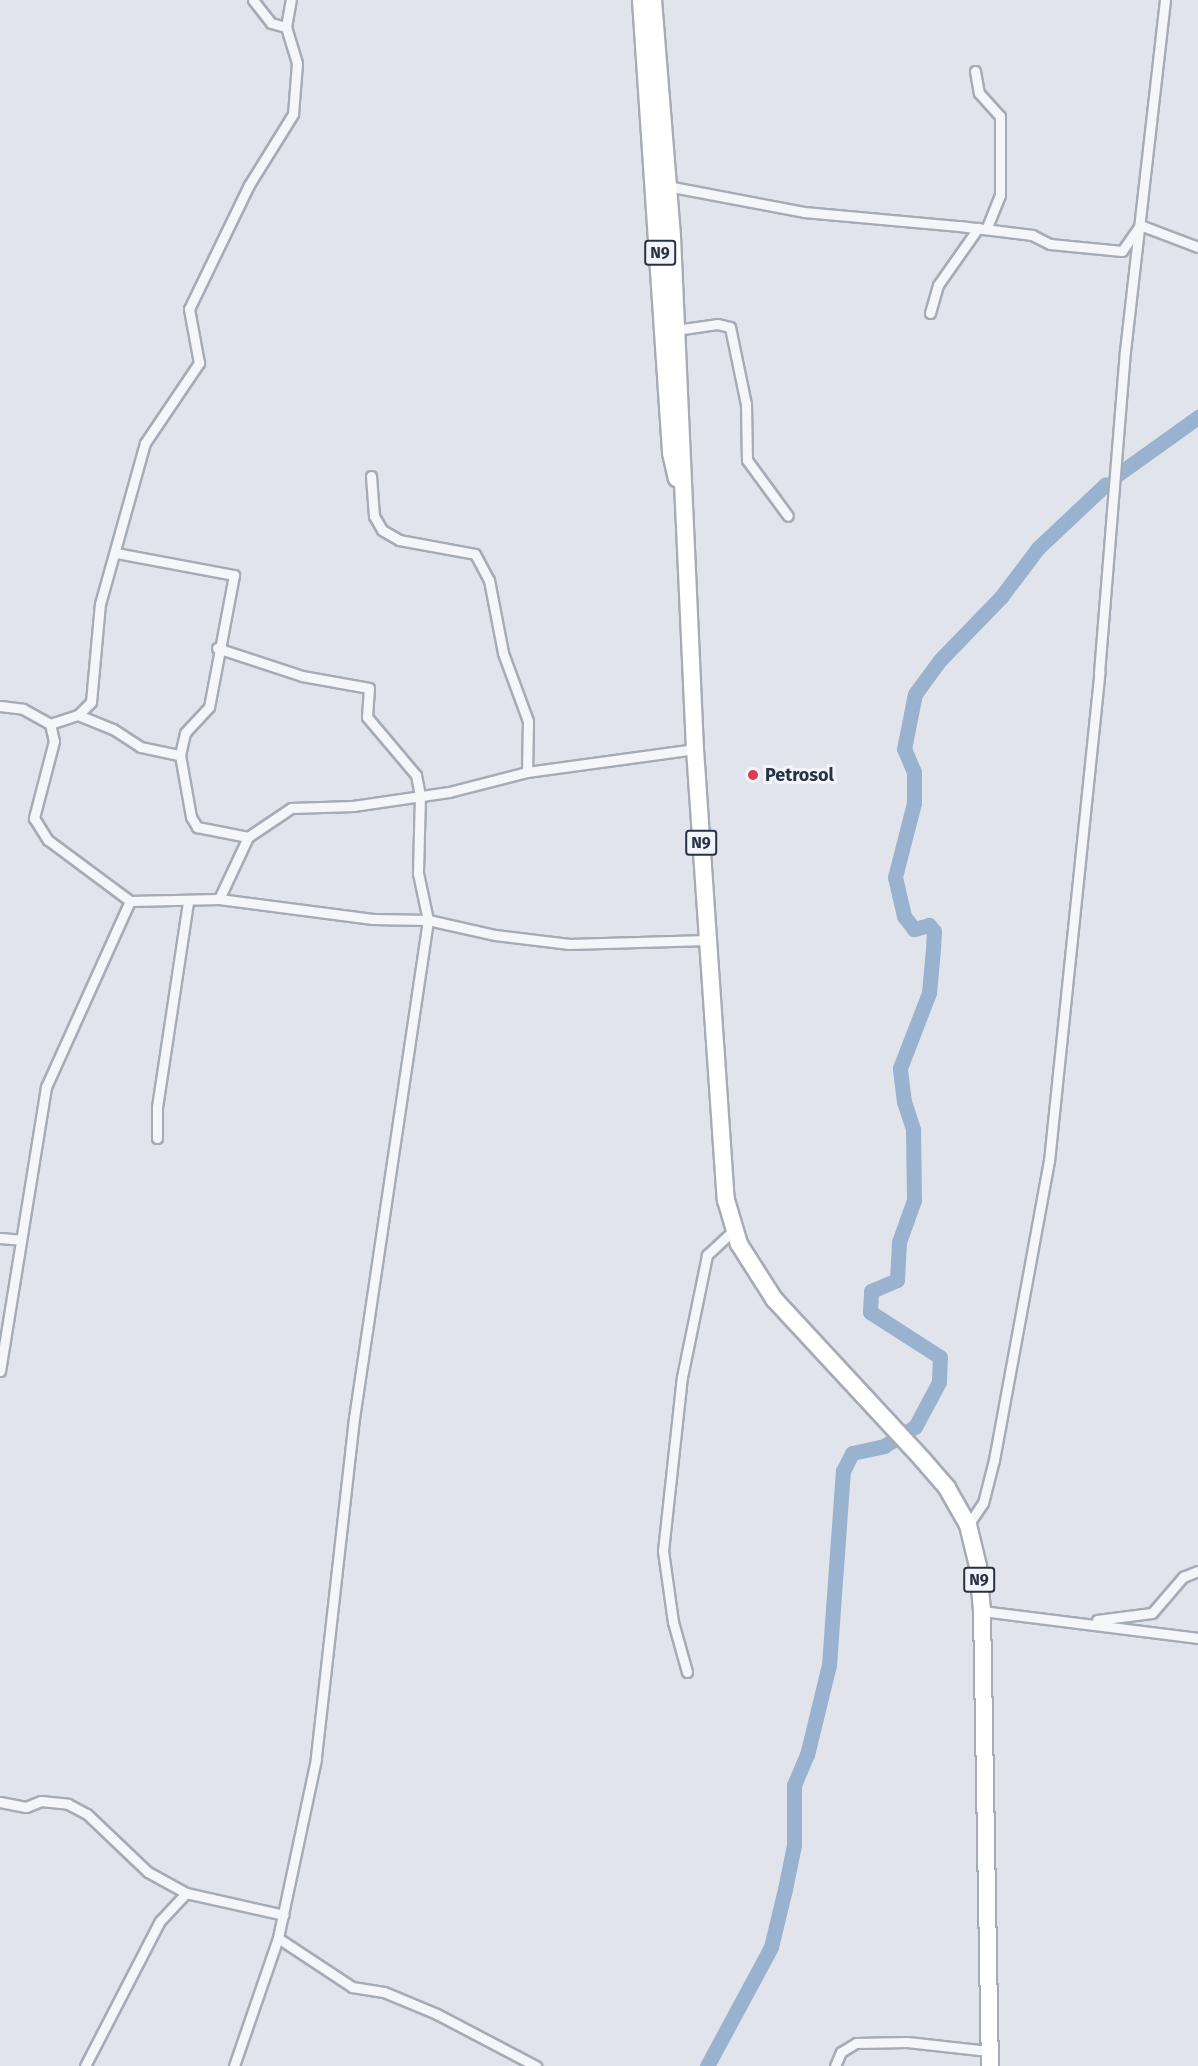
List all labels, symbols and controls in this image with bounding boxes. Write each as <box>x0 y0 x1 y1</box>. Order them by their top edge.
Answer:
road number: N9 <box>644 240 676 266</box>
place label: Petrosol <box>765 764 834 786</box>
marker: Petrosol <box>746 768 760 782</box>
road number: N9 <box>684 830 718 856</box>
road number: N9 <box>962 1567 996 1593</box>

